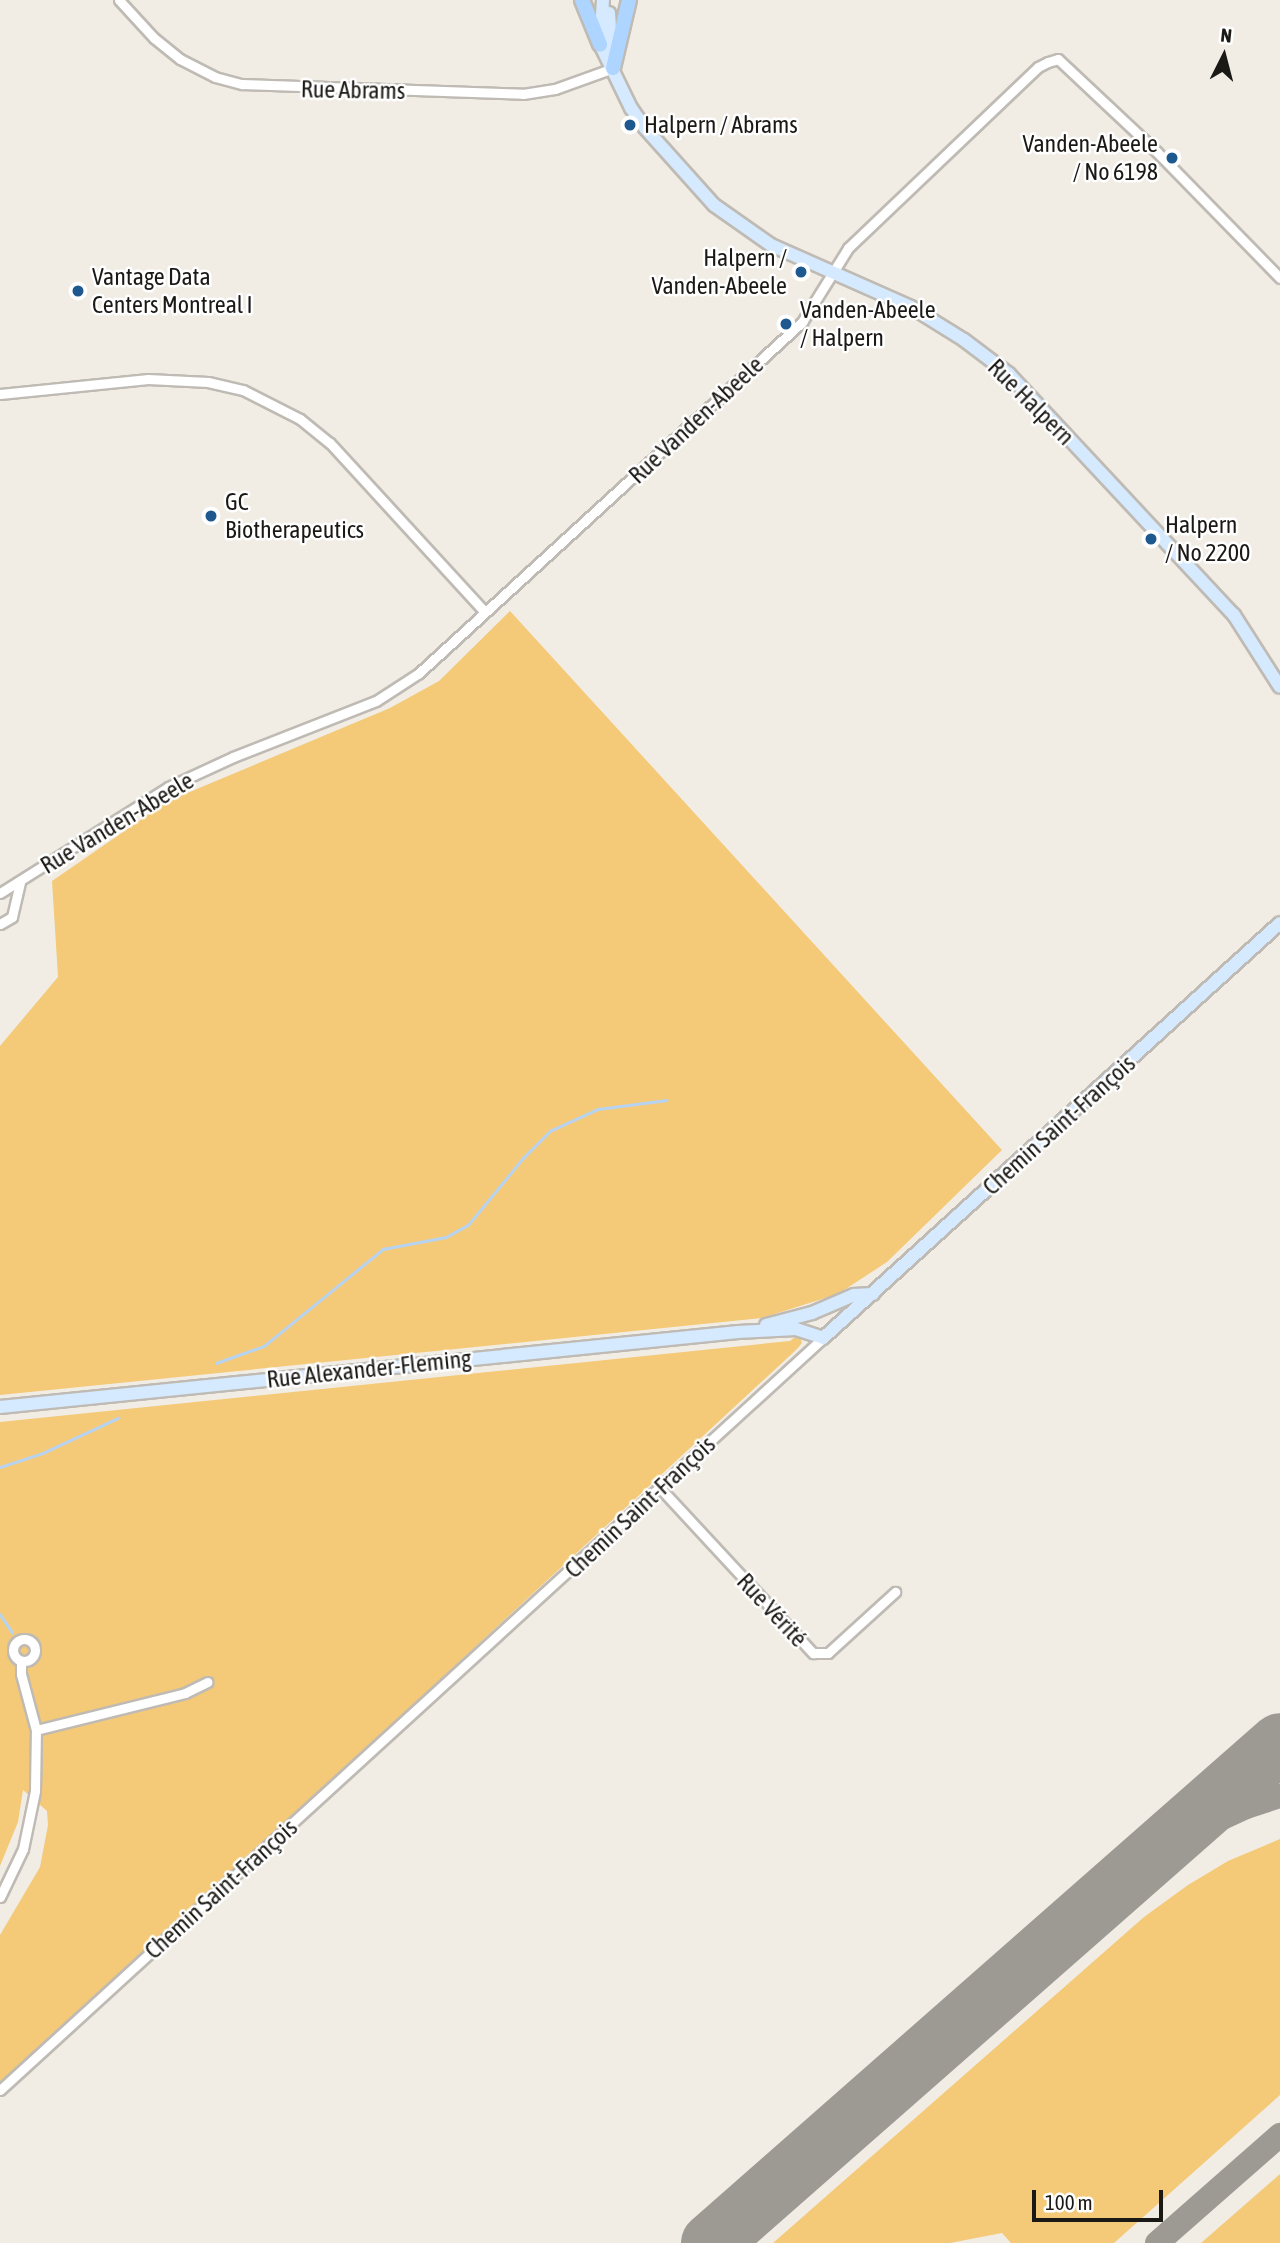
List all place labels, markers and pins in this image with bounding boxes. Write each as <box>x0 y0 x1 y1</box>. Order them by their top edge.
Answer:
place label: Halpern / Abrams <box>644 111 798 139</box>
marker: Halpern / Abrams <box>622 117 638 133</box>
place label: Vanden-Abeele / No 6198 <box>1022 130 1158 186</box>
marker: Vanden-Abeele / No 6198 <box>1164 150 1180 166</box>
place label: Halpern / Vanden-Abeele <box>651 244 787 300</box>
place label: Vantage Data Centers Montreal I <box>92 263 253 319</box>
marker: Halpern / Vanden-Abeele <box>793 264 809 280</box>
marker: Vantage Data Centers Montreal I <box>70 283 86 299</box>
place label: Vanden-Abeele / Halpern <box>800 296 936 352</box>
marker: Vanden-Abeele / Halpern <box>778 316 794 332</box>
place label: GC Biotherapeutics <box>225 488 364 544</box>
marker: GC Biotherapeutics <box>203 508 219 524</box>
place label: Halpern / No 2200 <box>1165 511 1250 567</box>
marker: Halpern / No 2200 <box>1143 531 1159 547</box>

